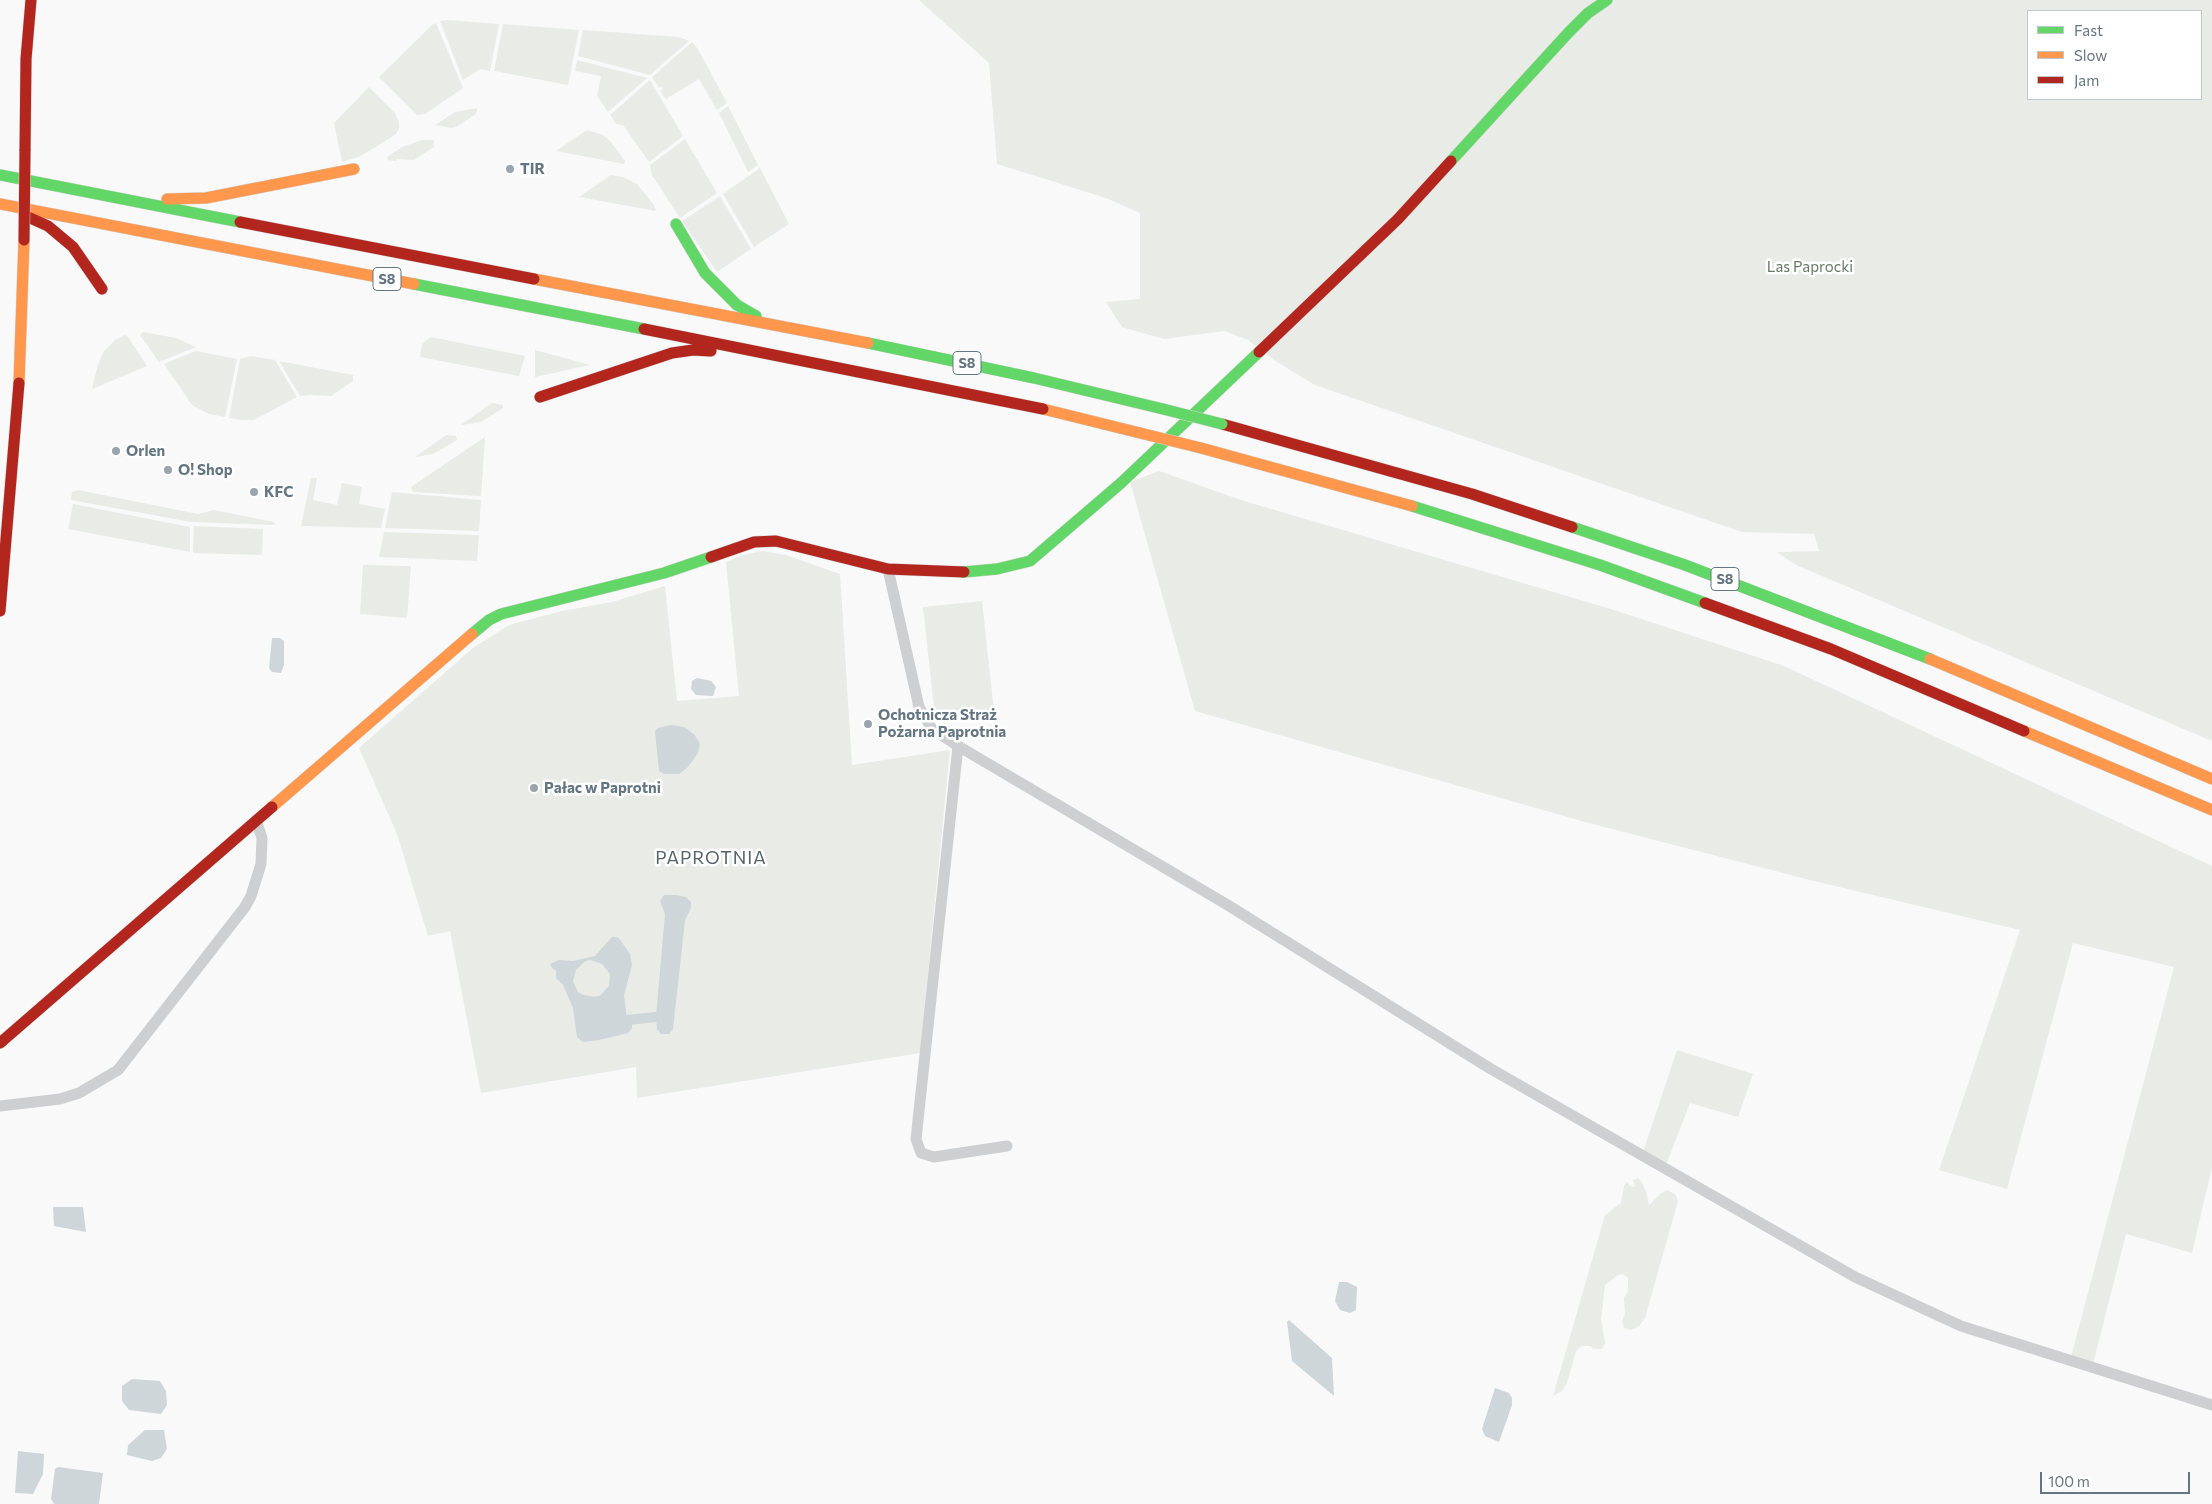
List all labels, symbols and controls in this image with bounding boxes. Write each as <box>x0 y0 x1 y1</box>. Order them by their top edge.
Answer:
legend <box>2027 10 2202 100</box>
text: Fast <box>2074 21 2103 39</box>
text: Slow <box>2074 46 2107 64</box>
text: Jam <box>2074 71 2099 89</box>
place label: TIR <box>520 160 545 178</box>
marker: TIR <box>504 163 516 175</box>
park label: Las Paprocki <box>1767 258 1853 276</box>
road number: S8 <box>373 268 401 290</box>
road number: S8 <box>953 352 981 374</box>
place label: Orlen <box>126 442 165 460</box>
marker: Orlen <box>110 445 122 457</box>
place label: O! Shop <box>178 461 233 479</box>
marker: O! Shop <box>162 464 174 476</box>
place label: KFC <box>264 483 293 501</box>
marker: KFC <box>248 486 260 498</box>
road number: S8 <box>1711 568 1739 590</box>
place label: Ochotnicza Straż Pożarna Paprotnia <box>878 706 1006 741</box>
marker: Ochotnicza Straż Pożarna Paprotnia <box>862 718 874 730</box>
place label: Pałac w Paprotni <box>544 779 661 797</box>
marker: Pałac w Paprotni <box>528 782 540 794</box>
district label: PAPROTNIA <box>654 847 768 869</box>
scale bar <box>2042 1462 2192 1494</box>
text: 100 m <box>2048 1472 2090 1490</box>

